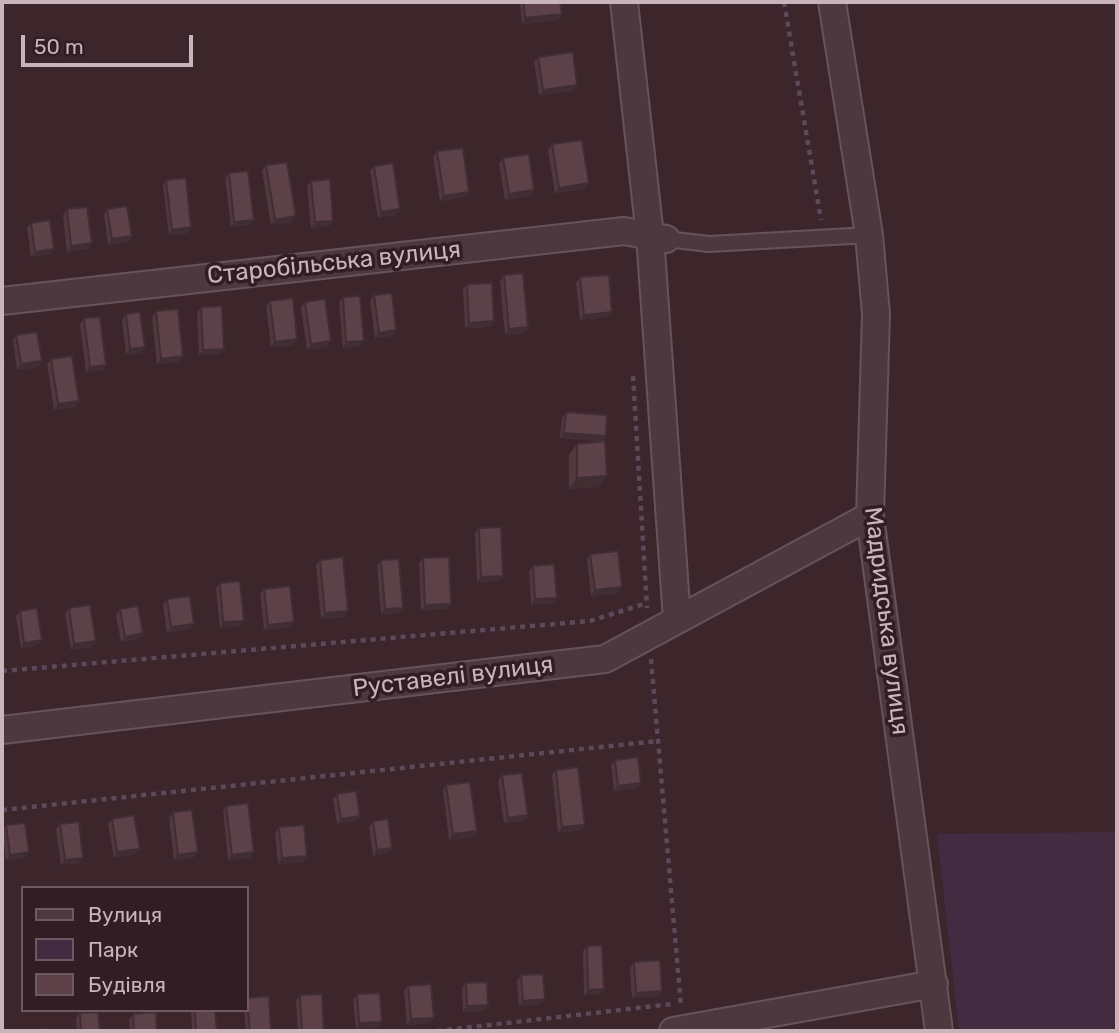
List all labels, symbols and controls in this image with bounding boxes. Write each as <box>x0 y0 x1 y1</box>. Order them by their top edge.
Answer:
scale bar <box>24 21 196 65</box>
text: 50 m <box>34 34 84 59</box>
street label: Старобільська вулиця <box>206 235 462 291</box>
street label: Мадридська вулиця <box>858 505 914 737</box>
street label: Руставелі вулиця <box>351 650 555 704</box>
legend <box>21 886 248 1012</box>
text: Вулиця <box>88 902 162 927</box>
text: Парк <box>88 937 138 962</box>
text: Будівля <box>88 972 166 997</box>

